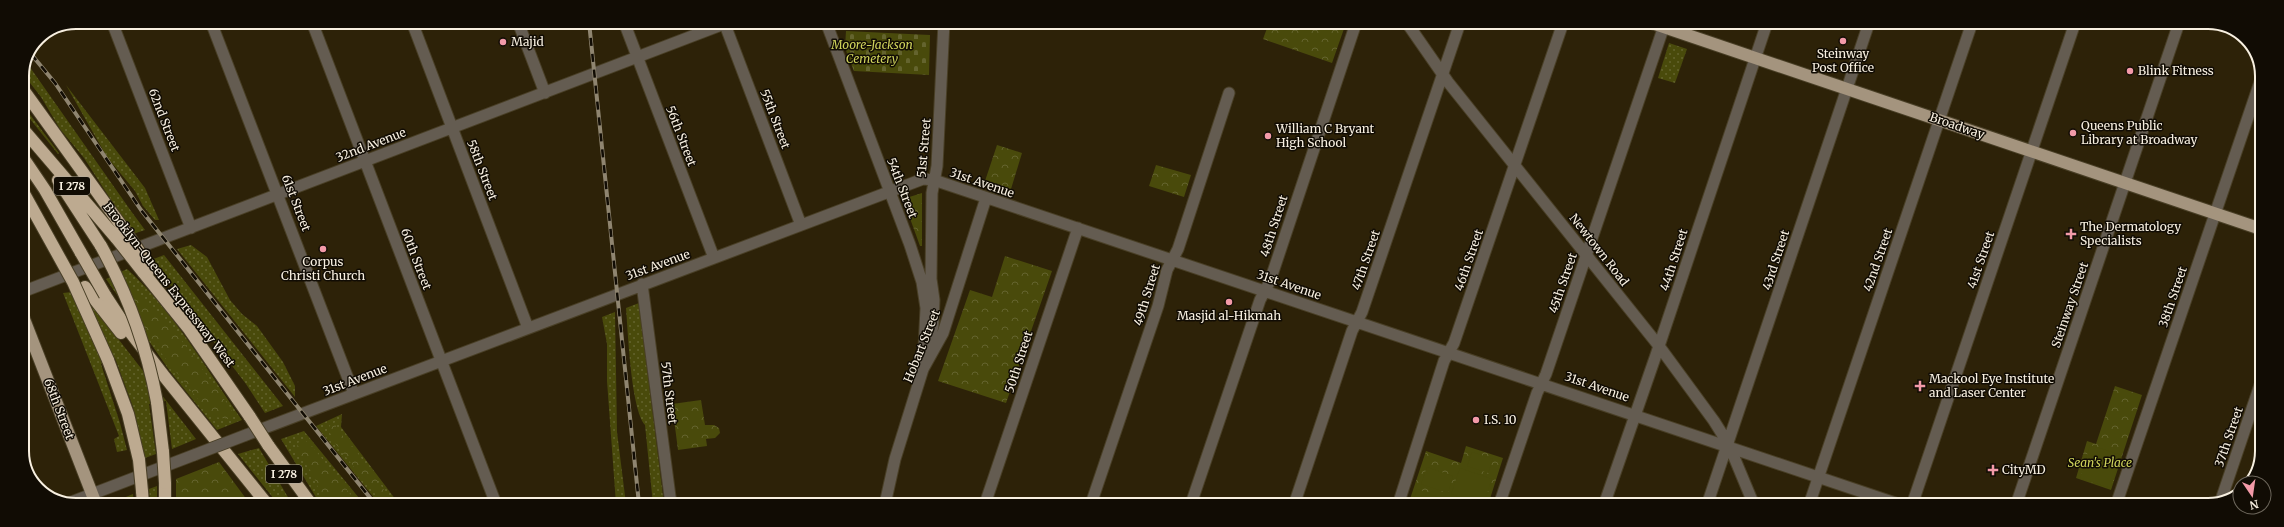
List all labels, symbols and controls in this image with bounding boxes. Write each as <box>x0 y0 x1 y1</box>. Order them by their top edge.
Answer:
place label: Majid <box>511 34 544 49</box>
marker: Steinway Post Office <box>1838 36 1848 46</box>
marker: Majid <box>498 37 508 47</box>
park label: Moore-Jackson Cemetery <box>830 37 913 66</box>
place label: Steinway Post Office <box>1812 46 1874 75</box>
place label: Blink Fitness <box>2138 63 2214 78</box>
marker: Blink Fitness <box>2125 66 2135 76</box>
street label: 62nd Street <box>146 86 183 154</box>
street label: 55th Street <box>757 87 794 151</box>
street label: 56th Street <box>663 103 700 169</box>
street label: Broadway <box>1928 109 1987 142</box>
street label: 51st Street <box>913 117 934 178</box>
place label: Queens Public Library at Broadway <box>2081 118 2197 147</box>
place label: William C Bryant High School <box>1275 121 1375 150</box>
street label: 32nd Avenue <box>334 124 408 165</box>
marker: Queens Public Library at Broadway <box>2068 128 2078 138</box>
marker: William C Bryant High School <box>1263 131 1273 141</box>
street label: 58th Street <box>464 137 501 202</box>
street label: 54th Street <box>884 155 921 221</box>
street label: 31st Avenue <box>948 164 1016 201</box>
street label: 61st Street <box>279 172 314 234</box>
road number: I 278 <box>54 177 90 195</box>
street label: 48th Street <box>1256 193 1291 259</box>
street label: Brooklyn-Queens Expressway West <box>100 199 239 370</box>
street label: Newtown Road <box>1567 211 1632 289</box>
place label: The Dermatology Specialists <box>2080 219 2181 248</box>
street label: 60th Street <box>398 226 435 292</box>
street label: 42nd Street <box>1860 226 1896 294</box>
street label: 46th Street <box>1451 227 1486 293</box>
street label: 44th Street <box>1656 227 1691 293</box>
street label: 47th Street <box>1348 228 1383 292</box>
street label: 43rd Street <box>1759 228 1792 292</box>
marker: The Dermatology Specialists <box>2065 228 2077 240</box>
street label: 41st Street <box>1964 229 1997 290</box>
marker: Corpus Christi Church <box>318 244 328 254</box>
street label: 31st Avenue <box>624 246 692 283</box>
street label: 45th Street <box>1545 250 1580 315</box>
place label: Corpus Christi Church <box>281 254 365 283</box>
street label: Steinway Street <box>2048 260 2091 350</box>
street label: 49th Street <box>1130 262 1163 327</box>
street label: 38th Street <box>2155 264 2190 329</box>
street label: 31st Avenue <box>1255 266 1323 303</box>
marker: Masjid al-Hikmah <box>1224 297 1234 307</box>
street label: Hobart Street <box>900 307 943 385</box>
place label: Masjid al-Hikmah <box>1177 308 1281 323</box>
street label: 50th Street <box>1001 329 1036 395</box>
street label: 31st Avenue <box>321 360 389 399</box>
street label: 57th Street <box>658 361 681 425</box>
street label: 31st Avenue <box>1563 368 1631 405</box>
place label: Mackool Eye Institute and Laser Center <box>1929 371 2054 400</box>
street label: 68th Street <box>41 376 78 442</box>
marker: Mackool Eye Institute and Laser Center <box>1914 380 1926 392</box>
street label: 37th Street <box>2211 404 2246 469</box>
place label: I.S. 10 <box>1484 412 1517 427</box>
marker: I.S. 10 <box>1471 415 1481 425</box>
park label: Sean's Place <box>2068 455 2132 470</box>
place label: CityMD <box>2002 462 2046 477</box>
marker: CityMD <box>1987 464 1999 476</box>
road number: I 278 <box>266 465 302 483</box>
north arrow <box>2232 475 2272 515</box>
text: N <box>2248 497 2260 513</box>

